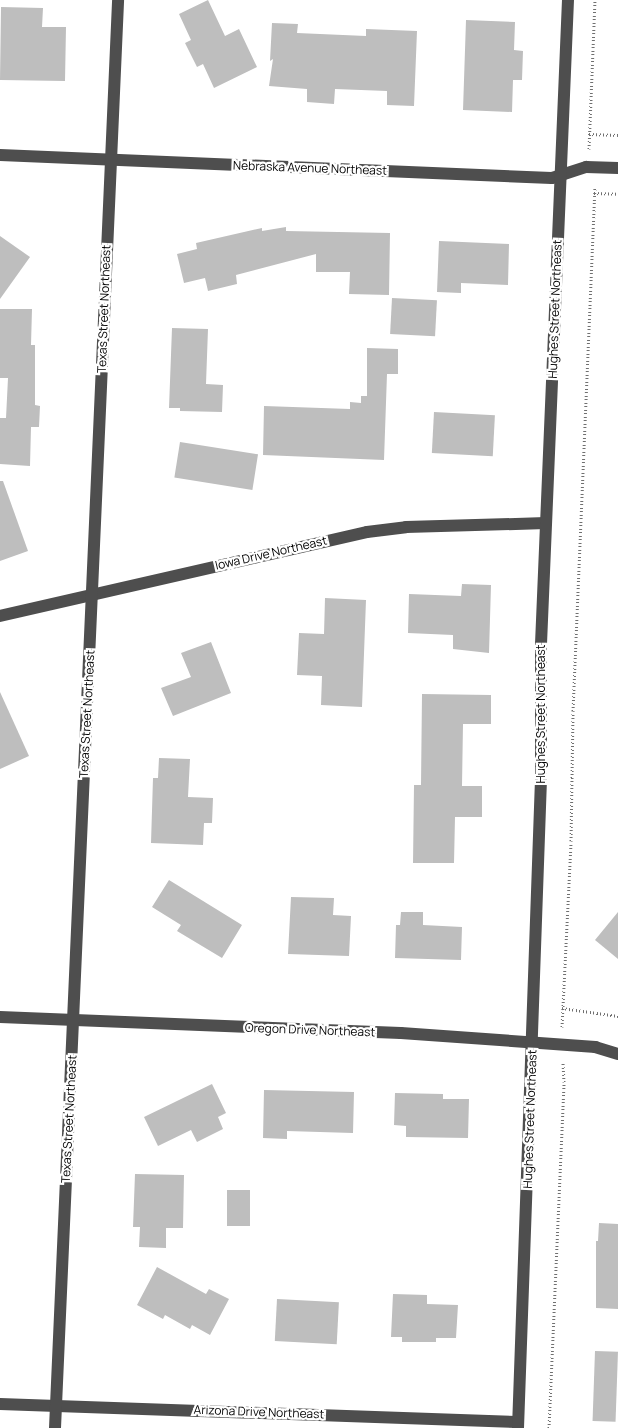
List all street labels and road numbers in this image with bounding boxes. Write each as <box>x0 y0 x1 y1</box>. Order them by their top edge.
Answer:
street label: Nebraska Avenue Northeast <box>233 158 387 178</box>
street label: Hughes Street Northeast <box>545 239 565 379</box>
street label: Texas Street Northeast <box>95 245 113 373</box>
street label: Iowa Drive Northeast <box>214 533 328 573</box>
street label: Hughes Street Northeast <box>534 644 548 784</box>
street label: Texas Street Northeast <box>76 650 98 778</box>
street label: Oregon Drive Northeast <box>245 1021 375 1039</box>
street label: Hughes Street Northeast <box>520 1049 540 1189</box>
street label: Texas Street Northeast <box>58 1055 80 1183</box>
street label: Arizona Drive Northeast <box>193 1403 325 1421</box>

